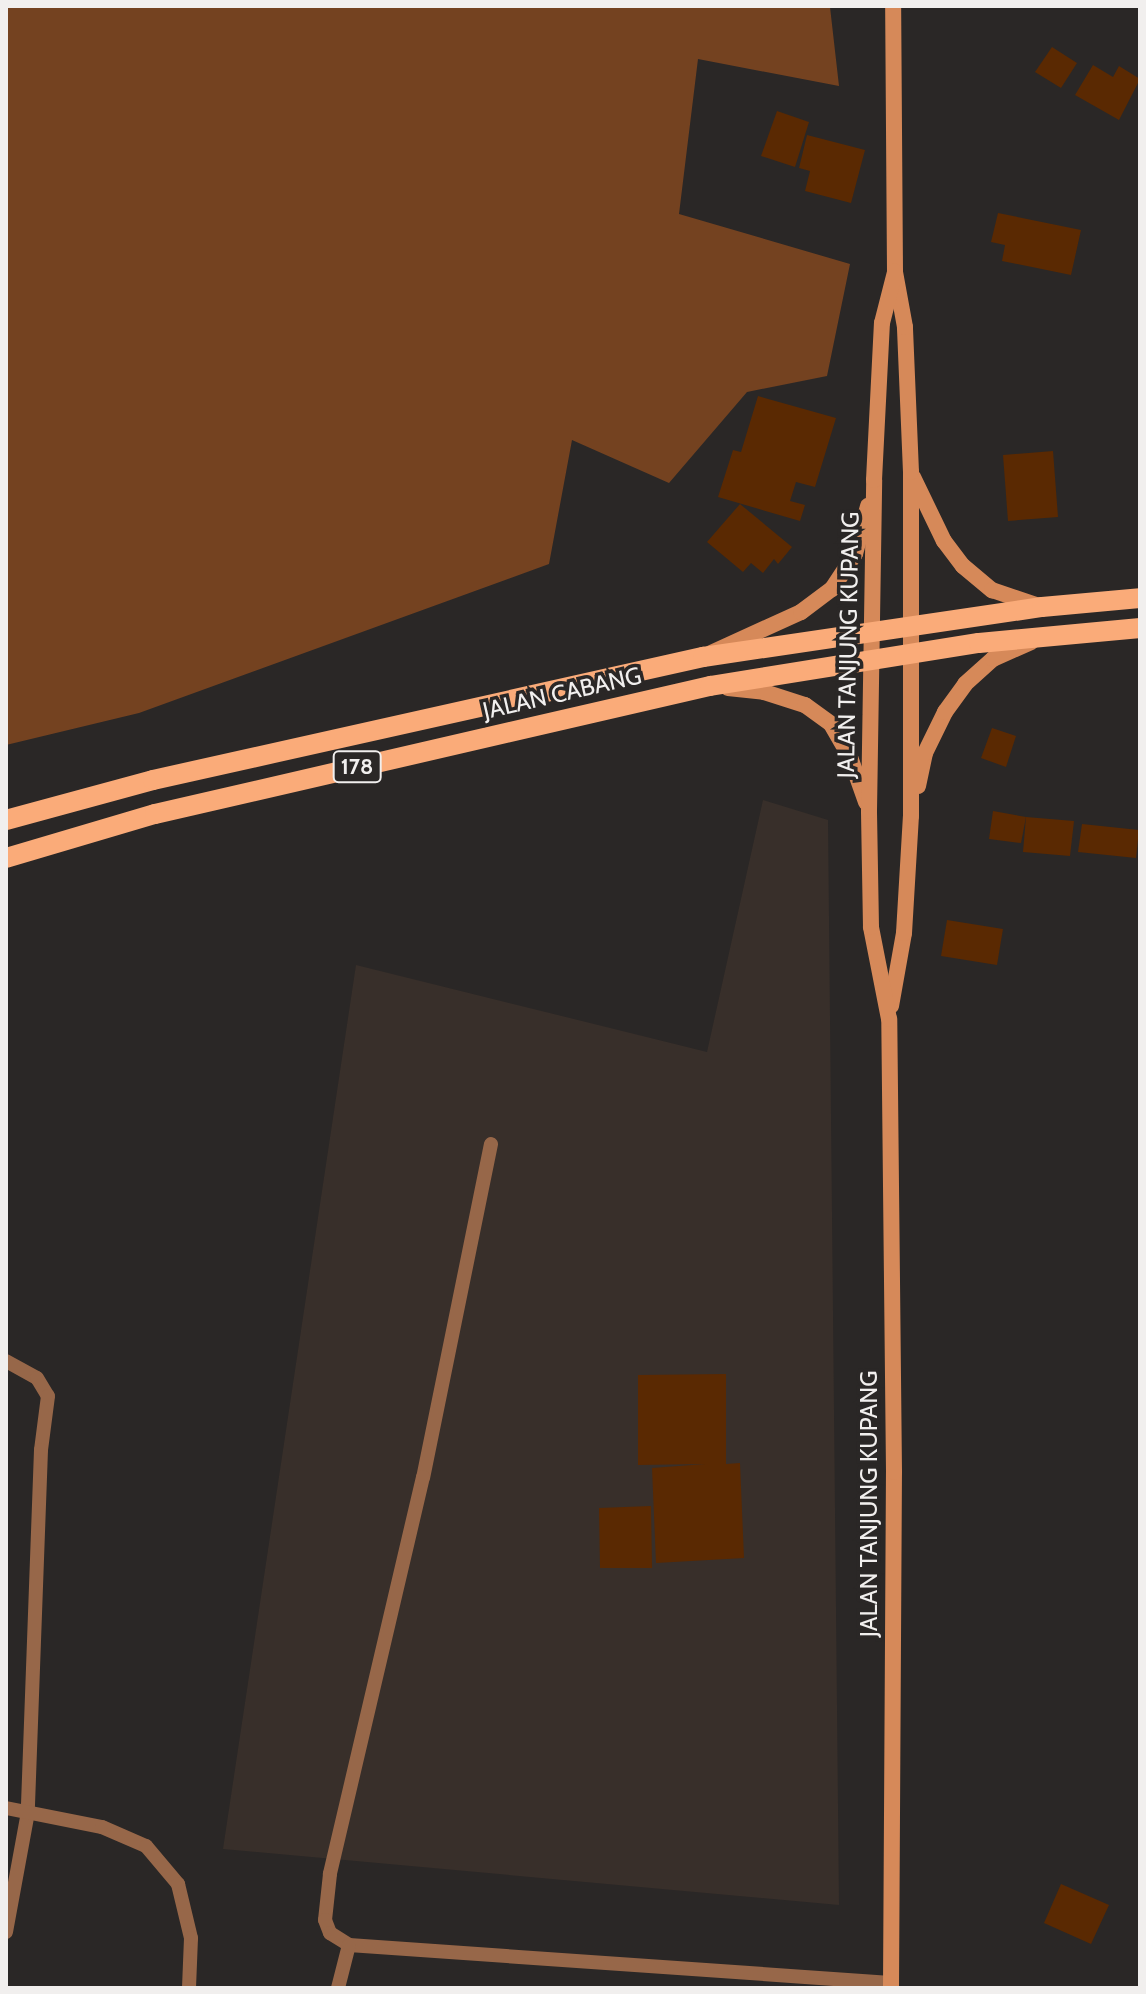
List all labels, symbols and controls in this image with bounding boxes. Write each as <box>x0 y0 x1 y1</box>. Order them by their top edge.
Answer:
street label: JALAN TANJUNG KUPANG <box>831 511 865 779</box>
street label: JALAN CABANG <box>480 661 644 725</box>
road number: 178 <box>331 749 383 785</box>
street label: JALAN TANJUNG KUPANG <box>855 1371 883 1637</box>

